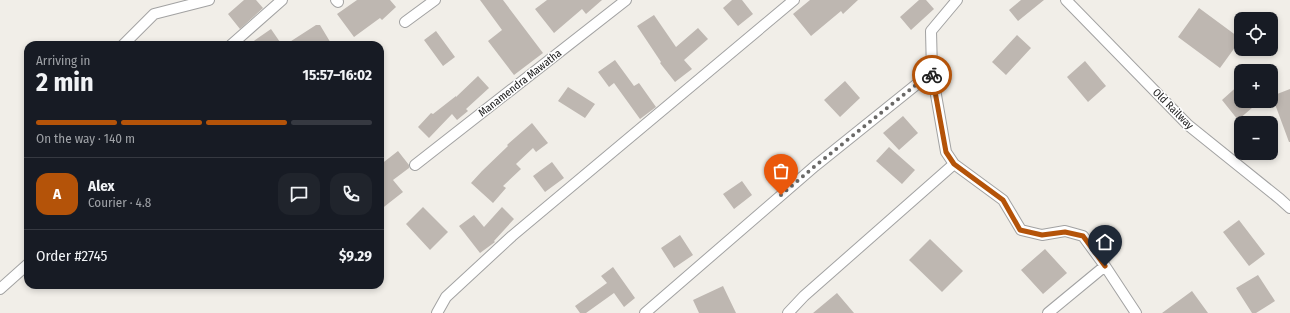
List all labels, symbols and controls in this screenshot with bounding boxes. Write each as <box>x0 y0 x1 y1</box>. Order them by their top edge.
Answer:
map controls <box>1234 12 1278 160</box>
button: locate <box>1234 12 1278 56</box>
street label: Manamendra Mawatha <box>476 47 564 119</box>
text: Arriving in <box>36 53 90 68</box>
courier <box>912 55 952 95</box>
icon: bike <box>921 64 943 86</box>
button: + <box>1234 64 1278 108</box>
text: 15:57–16:02 <box>303 66 372 84</box>
text: 2 min <box>36 67 94 98</box>
street label: Old Railway <box>1150 86 1196 132</box>
button: − <box>1234 116 1278 160</box>
text: On the way · 140 m <box>36 131 135 146</box>
pin <box>764 154 798 195</box>
icon: bag <box>770 160 792 182</box>
button: chat <box>278 173 320 215</box>
button: phone <box>330 173 372 215</box>
text: Alex <box>88 177 115 195</box>
text: A <box>53 185 61 203</box>
text: Courier · 4.8 <box>88 195 151 210</box>
pin <box>1088 225 1122 266</box>
icon: home <box>1094 231 1116 253</box>
text: Order #2745 <box>36 247 108 265</box>
text: $9.29 <box>339 247 372 265</box>

